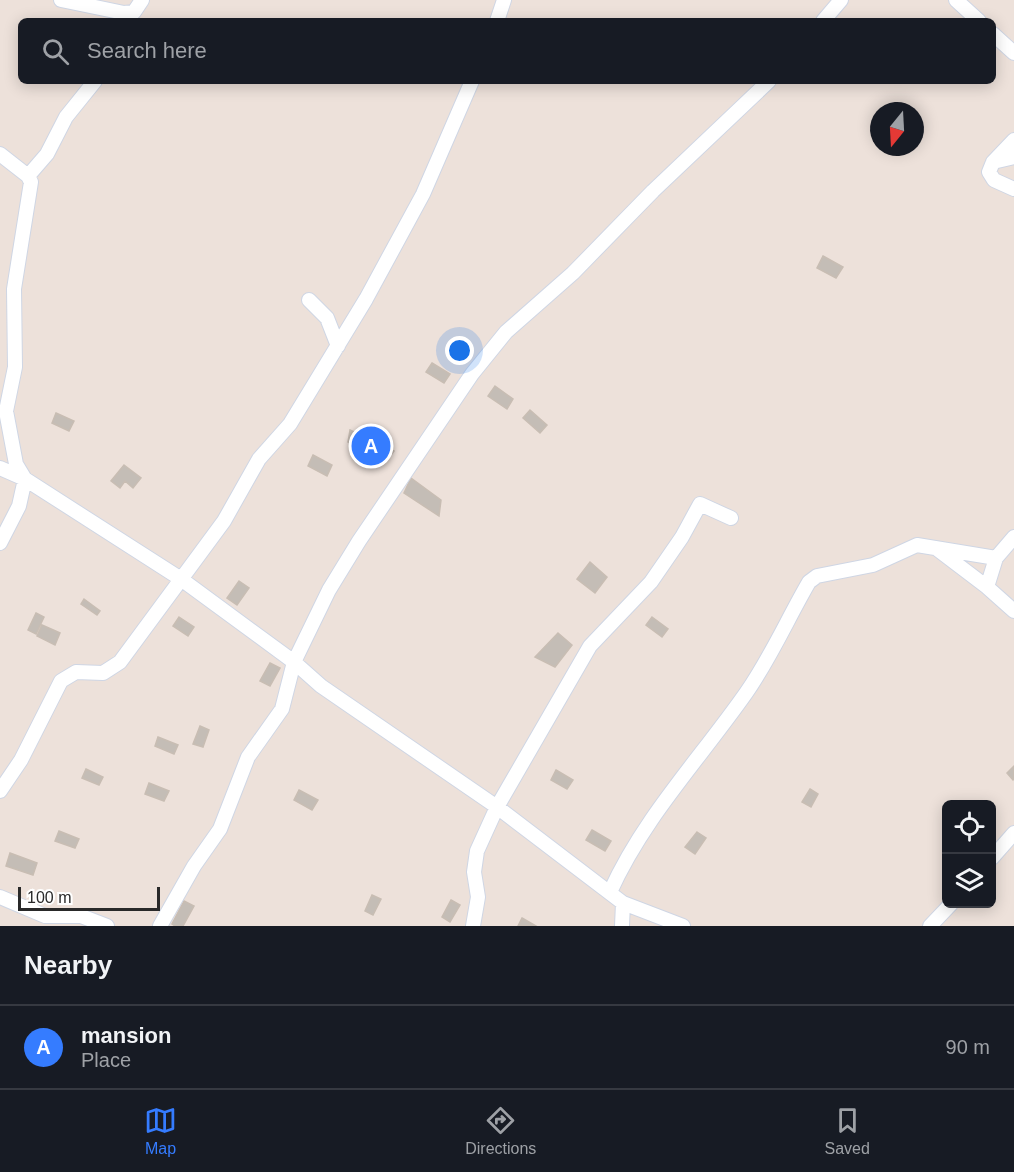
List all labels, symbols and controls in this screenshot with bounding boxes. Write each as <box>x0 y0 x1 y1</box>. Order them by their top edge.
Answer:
search box <box>18 18 996 84</box>
icon: search <box>39 35 72 68</box>
text: Search here <box>87 38 207 63</box>
north arrow <box>870 102 924 156</box>
your location <box>445 336 474 365</box>
pin: A <box>352 424 391 468</box>
map controls <box>942 800 996 908</box>
button: locate <box>942 800 996 854</box>
button: layers <box>942 854 996 908</box>
scale bar <box>18 884 160 912</box>
text: 100 m <box>27 889 71 906</box>
text: Nearby <box>24 950 112 980</box>
text: mansion <box>81 1023 171 1048</box>
text: A <box>36 1036 51 1058</box>
text: 90 m <box>946 1036 990 1058</box>
text: Place <box>81 1049 131 1071</box>
tab: Map <box>144 1104 177 1158</box>
tab: Directions <box>465 1104 536 1158</box>
tab: Saved <box>825 1104 870 1158</box>

